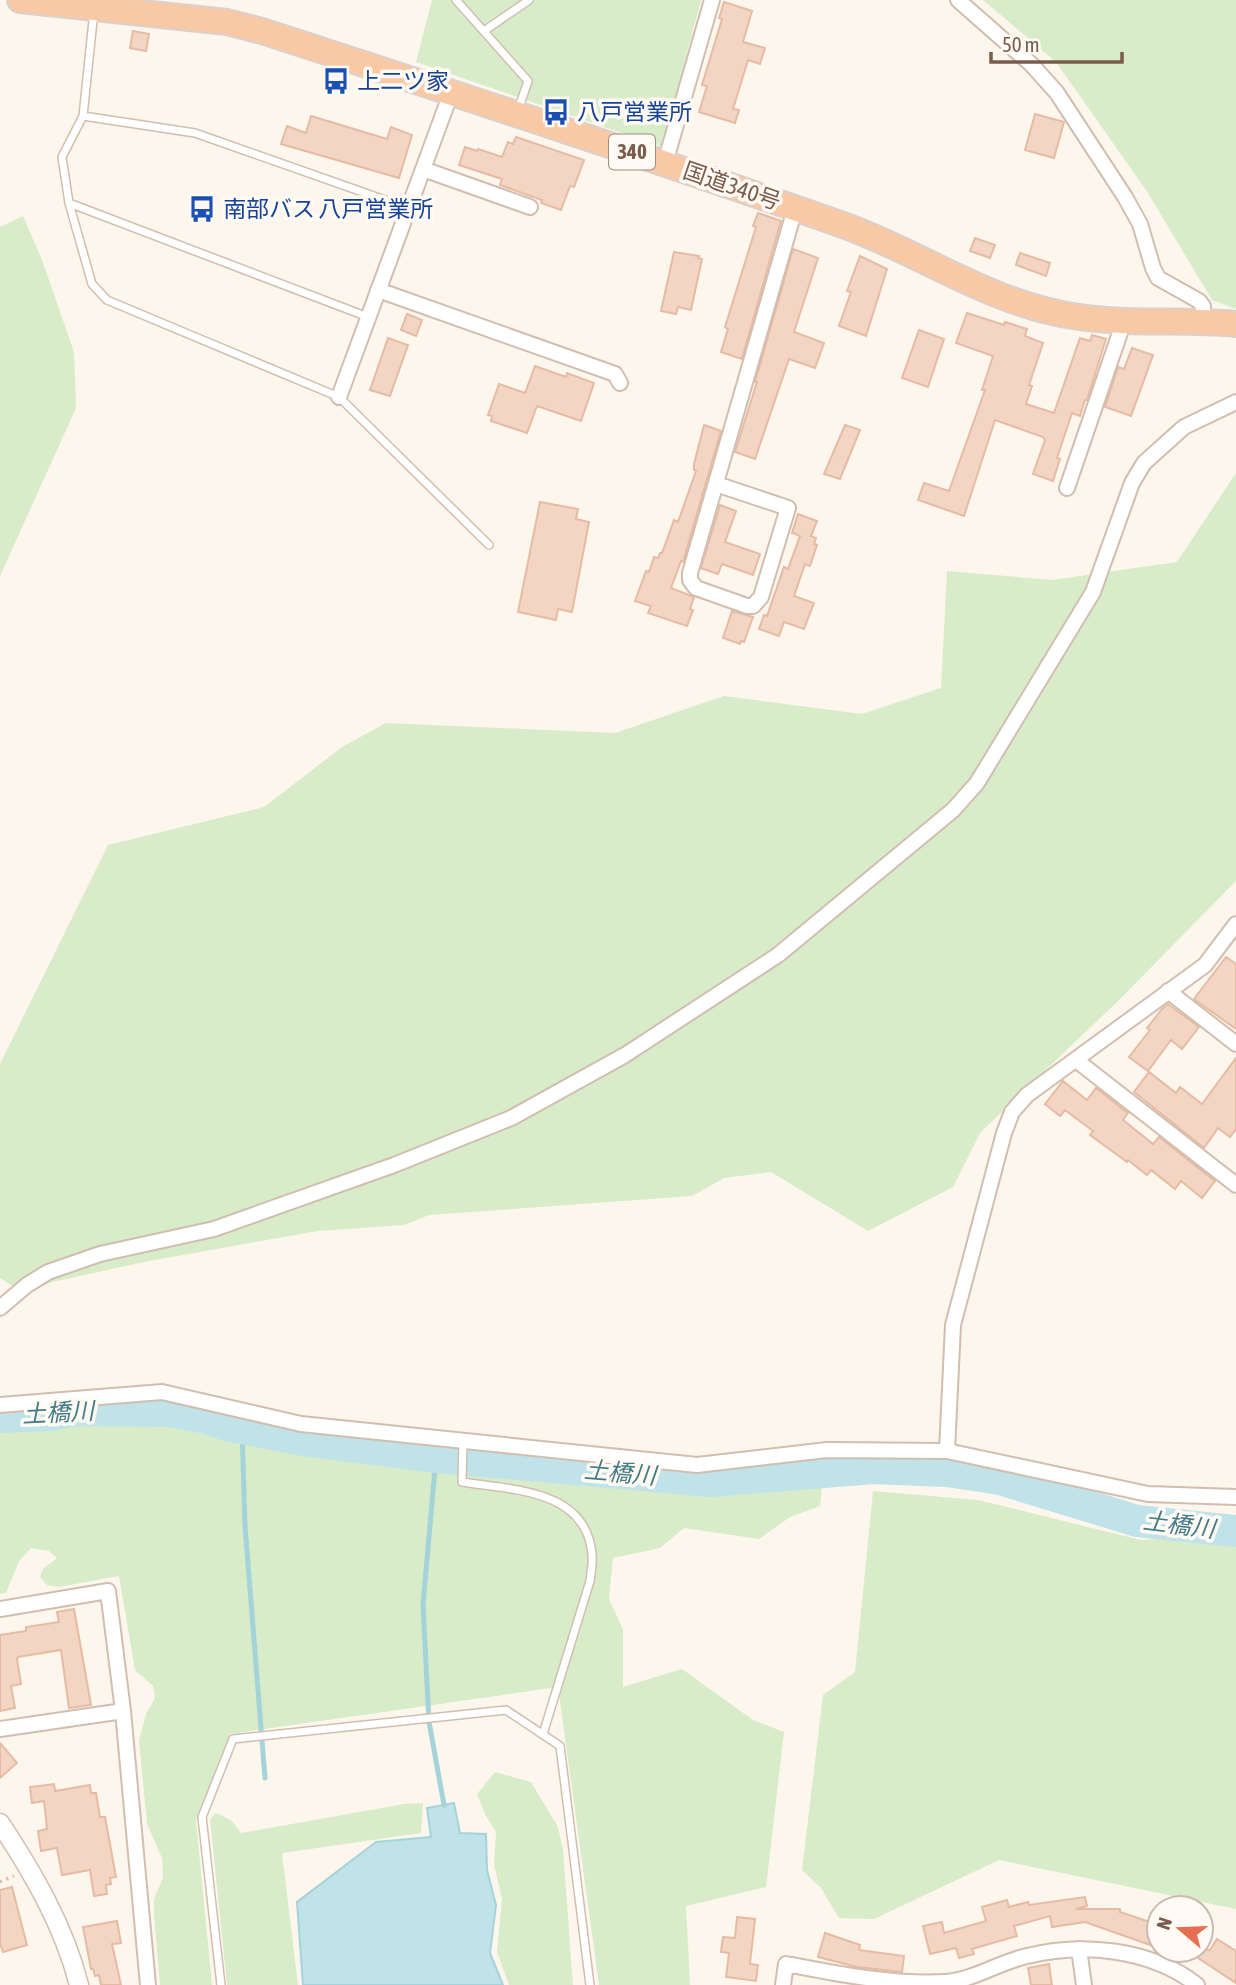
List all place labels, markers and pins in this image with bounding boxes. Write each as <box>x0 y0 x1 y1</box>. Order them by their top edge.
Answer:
bus stop icon: 上二ツ家 <box>321 66 351 96</box>
place label: 上二ツ家 <box>357 68 449 94</box>
bus stop icon: 八戸営業所 <box>541 97 571 127</box>
place label: 八戸営業所 <box>577 99 692 125</box>
bus stop icon: 南部バス 八戸営業所 <box>187 194 217 224</box>
place label: 南部バス 八戸営業所 <box>223 196 433 222</box>

